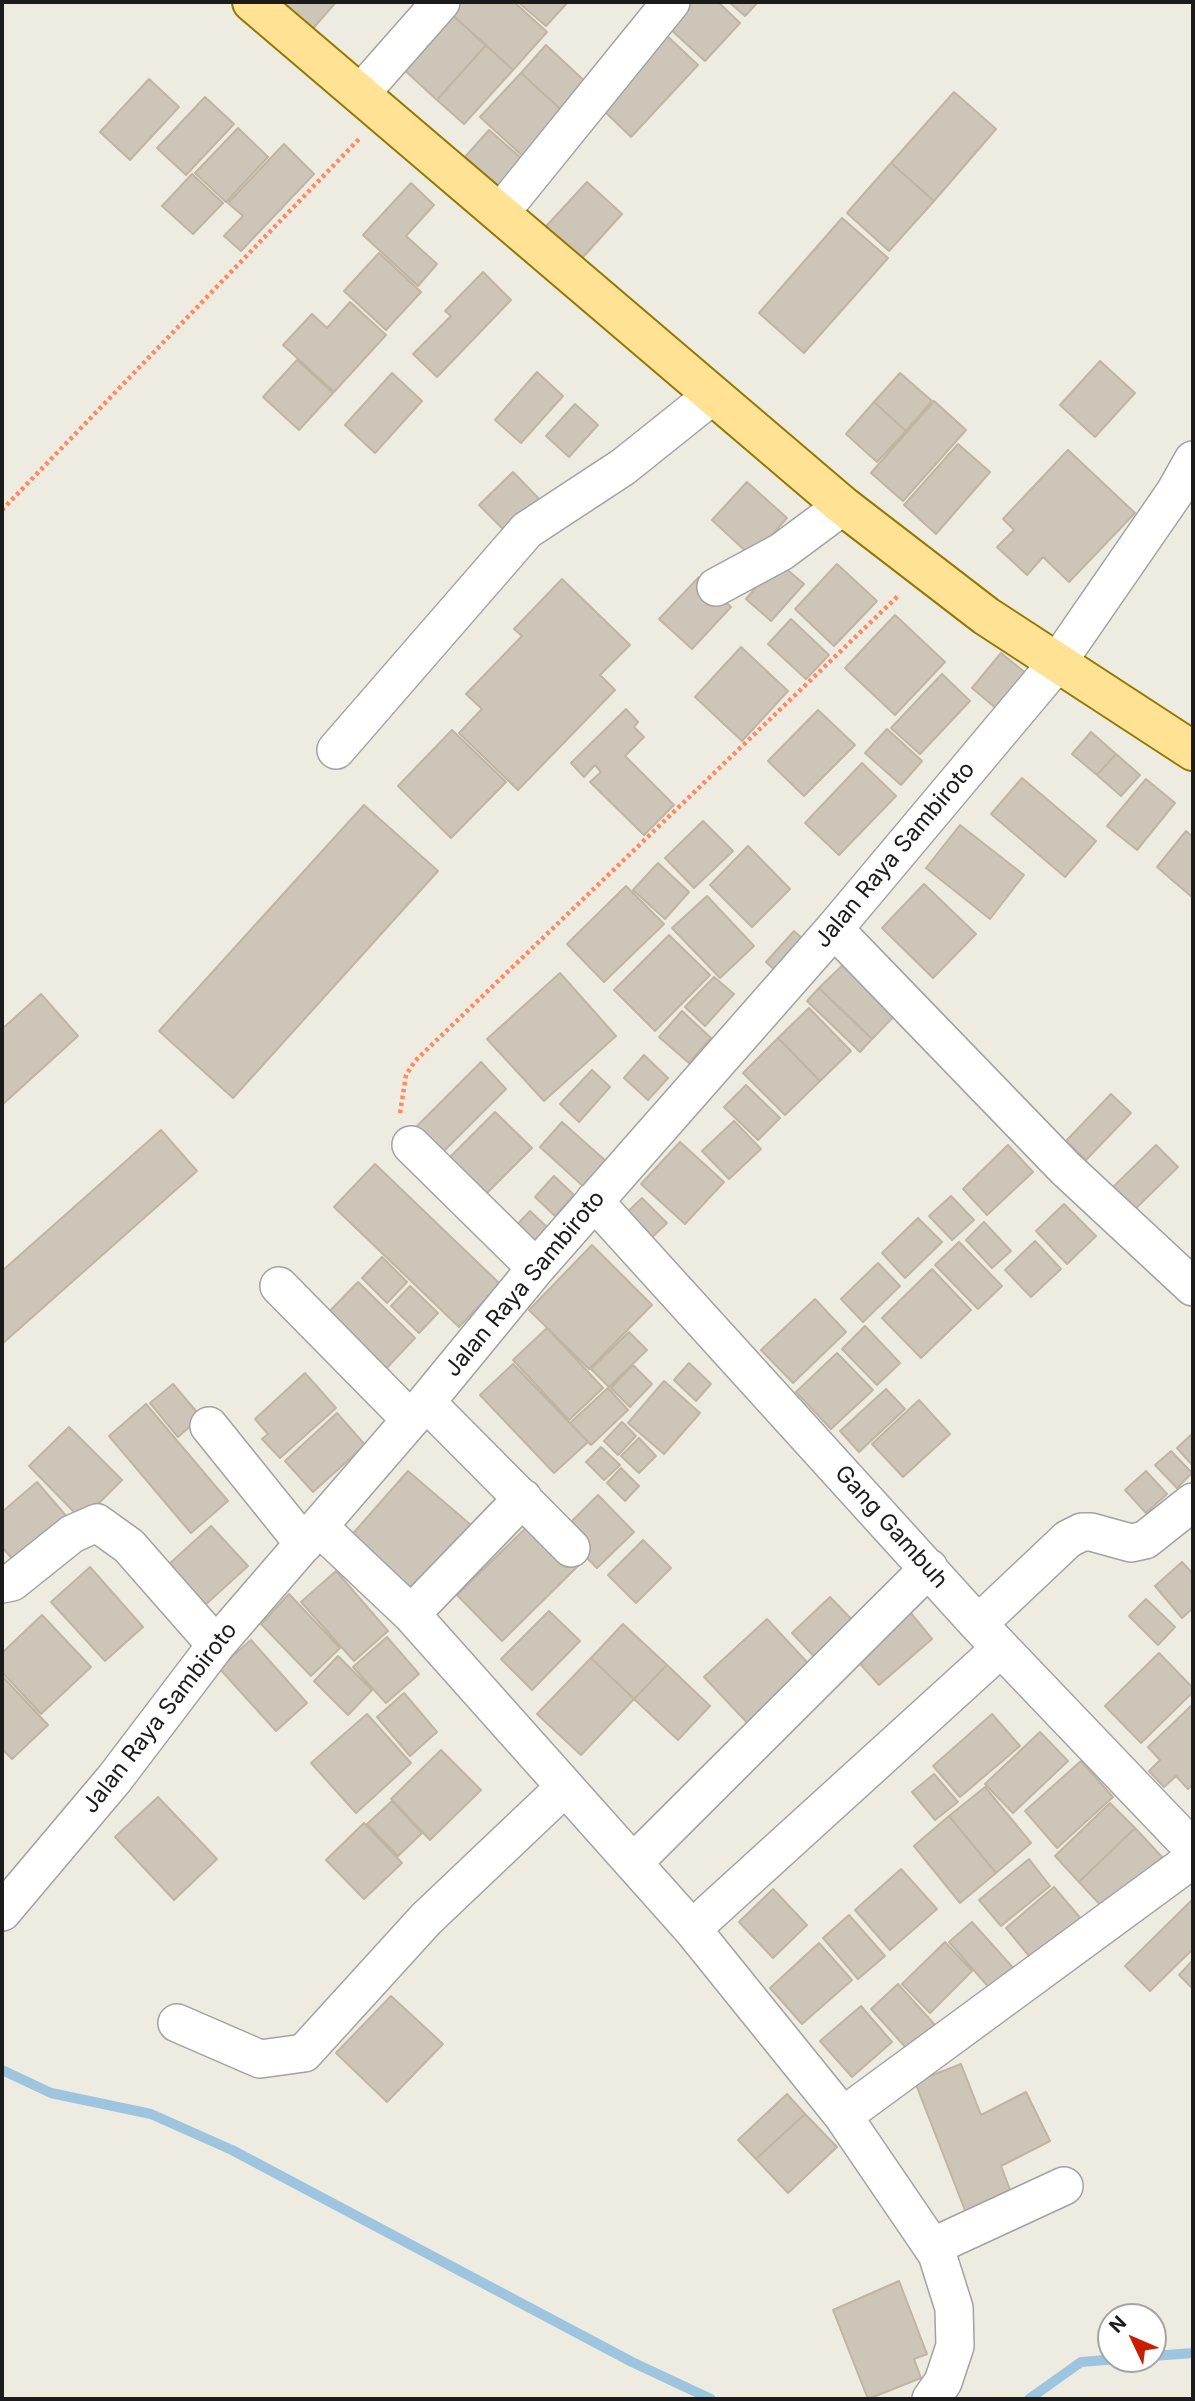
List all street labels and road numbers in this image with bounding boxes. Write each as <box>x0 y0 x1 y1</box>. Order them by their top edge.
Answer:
street label: Jalan Raya Sambiroto <box>809 756 981 954</box>
street label: Jalan Raya Sambiroto <box>439 1185 611 1383</box>
street label: Gang Gambuh <box>829 1460 953 1594</box>
street label: Jalan Raya Sambiroto <box>77 1617 243 1819</box>

